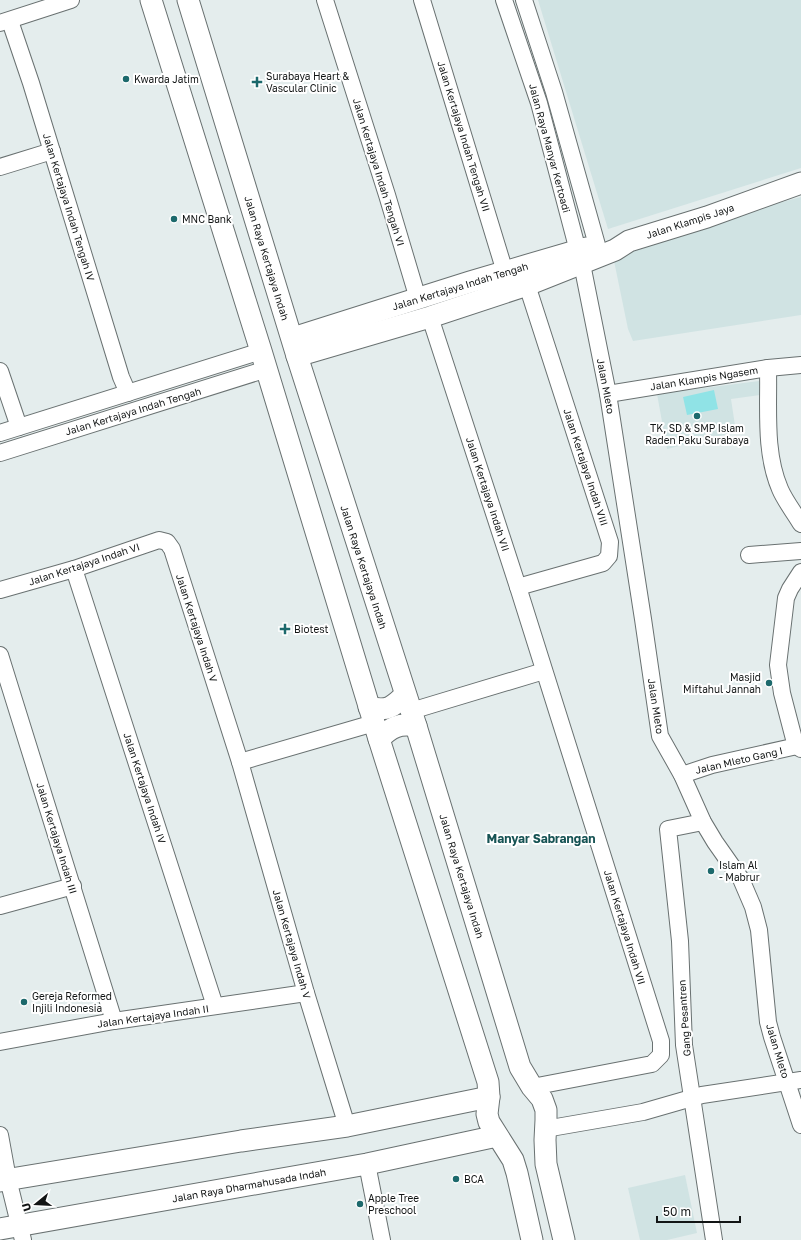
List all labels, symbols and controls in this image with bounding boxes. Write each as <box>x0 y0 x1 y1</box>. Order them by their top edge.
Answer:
street label: Jalan Kertajaya Indah Tengah VII <box>435 59 493 213</box>
place label: Surabaya Heart & Vascular Clinic <box>266 70 350 94</box>
place label: Kwarda Jatim <box>134 73 199 85</box>
marker: Kwarda Jatim <box>121 74 131 84</box>
marker: Surabaya Heart & Vascular Clinic <box>251 76 263 88</box>
street label: Jalan Raya Manyar Kertoadi <box>527 82 573 214</box>
street label: Jalan Kertajaya Indah Tengah VI <box>351 97 407 247</box>
street label: Jalan Kertajaya Indah Tengah IV <box>41 132 97 283</box>
street label: Jalan Raya Kertajaya Indah <box>242 194 292 322</box>
street label: Jalan Klampis Jaya <box>645 201 735 241</box>
place label: MNC Bank <box>182 213 232 225</box>
marker: MNC Bank <box>169 214 179 224</box>
street label: Jalan Kertajaya Indah Tengah <box>391 260 529 312</box>
street label: Jalan Mleto <box>595 357 617 415</box>
street label: Jalan Klampis Ngasem <box>649 364 759 392</box>
street label: Jalan Kertajaya Indah Tengah <box>64 385 202 437</box>
street label: Jalan Kertajaya Indah VIII <box>561 407 611 527</box>
marker: TK, SD & SMP Islam Raden Paku Surabaya <box>692 411 702 421</box>
place label: TK, SD & SMP Islam Raden Paku Surabaya <box>645 422 749 446</box>
street label: Jalan Kertajaya Indah VII <box>464 435 512 553</box>
street label: Jalan Raya Kertajaya Indah <box>338 504 390 630</box>
street label: Jalan Kertajaya Indah VI <box>27 540 141 588</box>
street label: Jalan Kertajaya Indah V <box>174 572 220 684</box>
marker: Biotest <box>279 623 291 635</box>
place label: Biotest <box>294 623 328 635</box>
place label: Masjid Miftahul Jannah <box>683 671 761 695</box>
street label: Jalan Mleto <box>646 677 666 735</box>
marker: Masjid Miftahul Jannah <box>764 678 774 688</box>
street label: Jalan Kertajaya Indah IV <box>121 731 169 845</box>
street label: Jalan Mleto Gang I <box>694 744 784 776</box>
street label: Jalan Kertajaya Indah III <box>34 781 80 895</box>
street label: Jalan Raya Kertajaya Indah <box>437 812 487 940</box>
district label: Manyar Sabrangan <box>487 831 595 846</box>
place label: Islam Al - Mabrur <box>719 859 760 883</box>
marker: Islam Al - Mabrur <box>706 866 716 876</box>
street label: Jalan Kertajaya Indah VII <box>602 868 648 986</box>
street label: Jalan Kertajaya Indah V <box>271 888 313 1000</box>
street label: Gang Pesantren <box>675 979 693 1057</box>
place label: Gereja Reformed Injili Indonesia <box>32 990 112 1014</box>
marker: Gereja Reformed Injili Indonesia <box>19 997 29 1007</box>
street label: Jalan Kertajaya Indah II <box>96 1002 210 1030</box>
street label: Jalan Mleto <box>764 1022 792 1080</box>
street label: Jalan Raya Dharmahusada Indah <box>171 1166 327 1204</box>
place label: BCA <box>464 1173 484 1185</box>
marker: BCA <box>451 1174 461 1184</box>
north arrow <box>16 1184 56 1224</box>
place label: Apple Tree Preschool <box>368 1192 419 1216</box>
scale bar <box>657 1198 740 1224</box>
marker: Apple Tree Preschool <box>355 1199 365 1209</box>
text: U <box>19 1201 33 1213</box>
text: 50 m <box>663 1204 691 1219</box>

